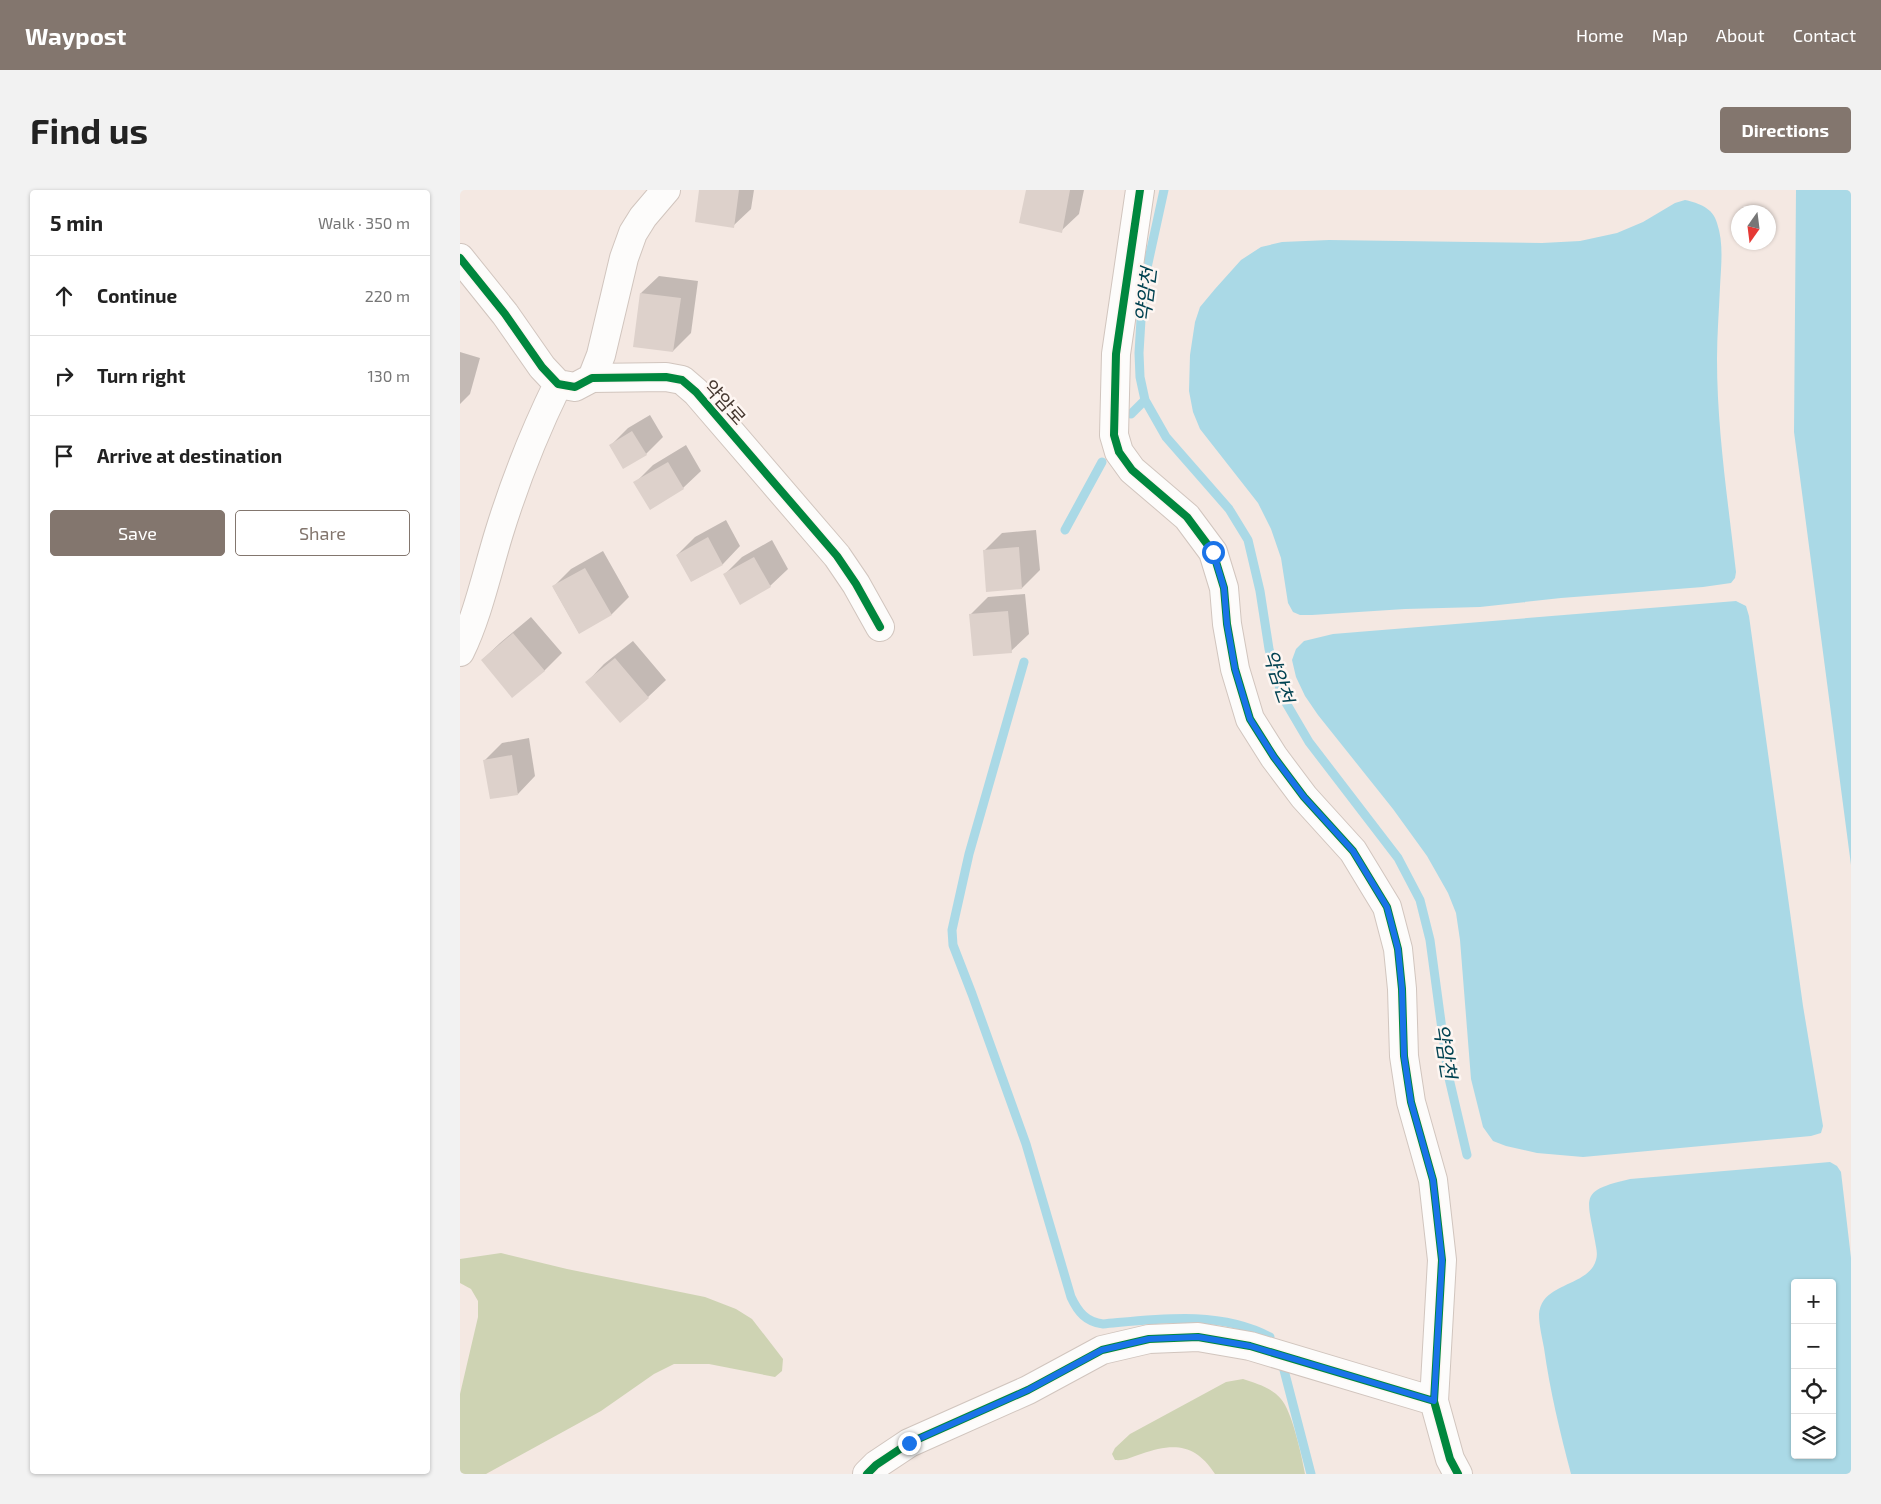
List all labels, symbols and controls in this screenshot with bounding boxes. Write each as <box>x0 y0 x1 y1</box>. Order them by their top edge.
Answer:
text: Waypost <box>25 21 126 50</box>
text: Home <box>1576 24 1624 46</box>
text: Map <box>1652 24 1688 46</box>
text: About <box>1716 24 1765 46</box>
text: Contact <box>1793 24 1856 46</box>
button: Directions <box>1720 107 1851 153</box>
text: Find us <box>30 109 148 151</box>
north arrow <box>1731 205 1776 250</box>
text: 5 min <box>50 210 103 235</box>
text: Walk · 350 m <box>318 213 410 232</box>
water label: 약암천 <box>1130 264 1161 324</box>
icon: ahead <box>50 282 78 310</box>
text: Continue <box>97 284 177 307</box>
text: 220 m <box>365 286 410 305</box>
icon: right <box>50 362 78 390</box>
text: Turn right <box>97 364 185 387</box>
text: 130 m <box>368 366 410 385</box>
street label: 약암로 <box>699 375 751 429</box>
icon: arrive <box>50 442 78 470</box>
text: Arrive at destination <box>97 444 282 467</box>
button: Save <box>50 510 225 556</box>
button: Share <box>235 510 410 556</box>
route start <box>1202 541 1225 564</box>
water label: 약암천 <box>1259 646 1300 708</box>
water label: 약암천 <box>1430 1022 1463 1083</box>
map controls <box>1791 1279 1836 1459</box>
button: + <box>1791 1279 1836 1324</box>
button: − <box>1791 1324 1836 1369</box>
button: locate <box>1791 1369 1836 1414</box>
button: layers <box>1791 1414 1836 1459</box>
route end <box>898 1432 921 1455</box>

